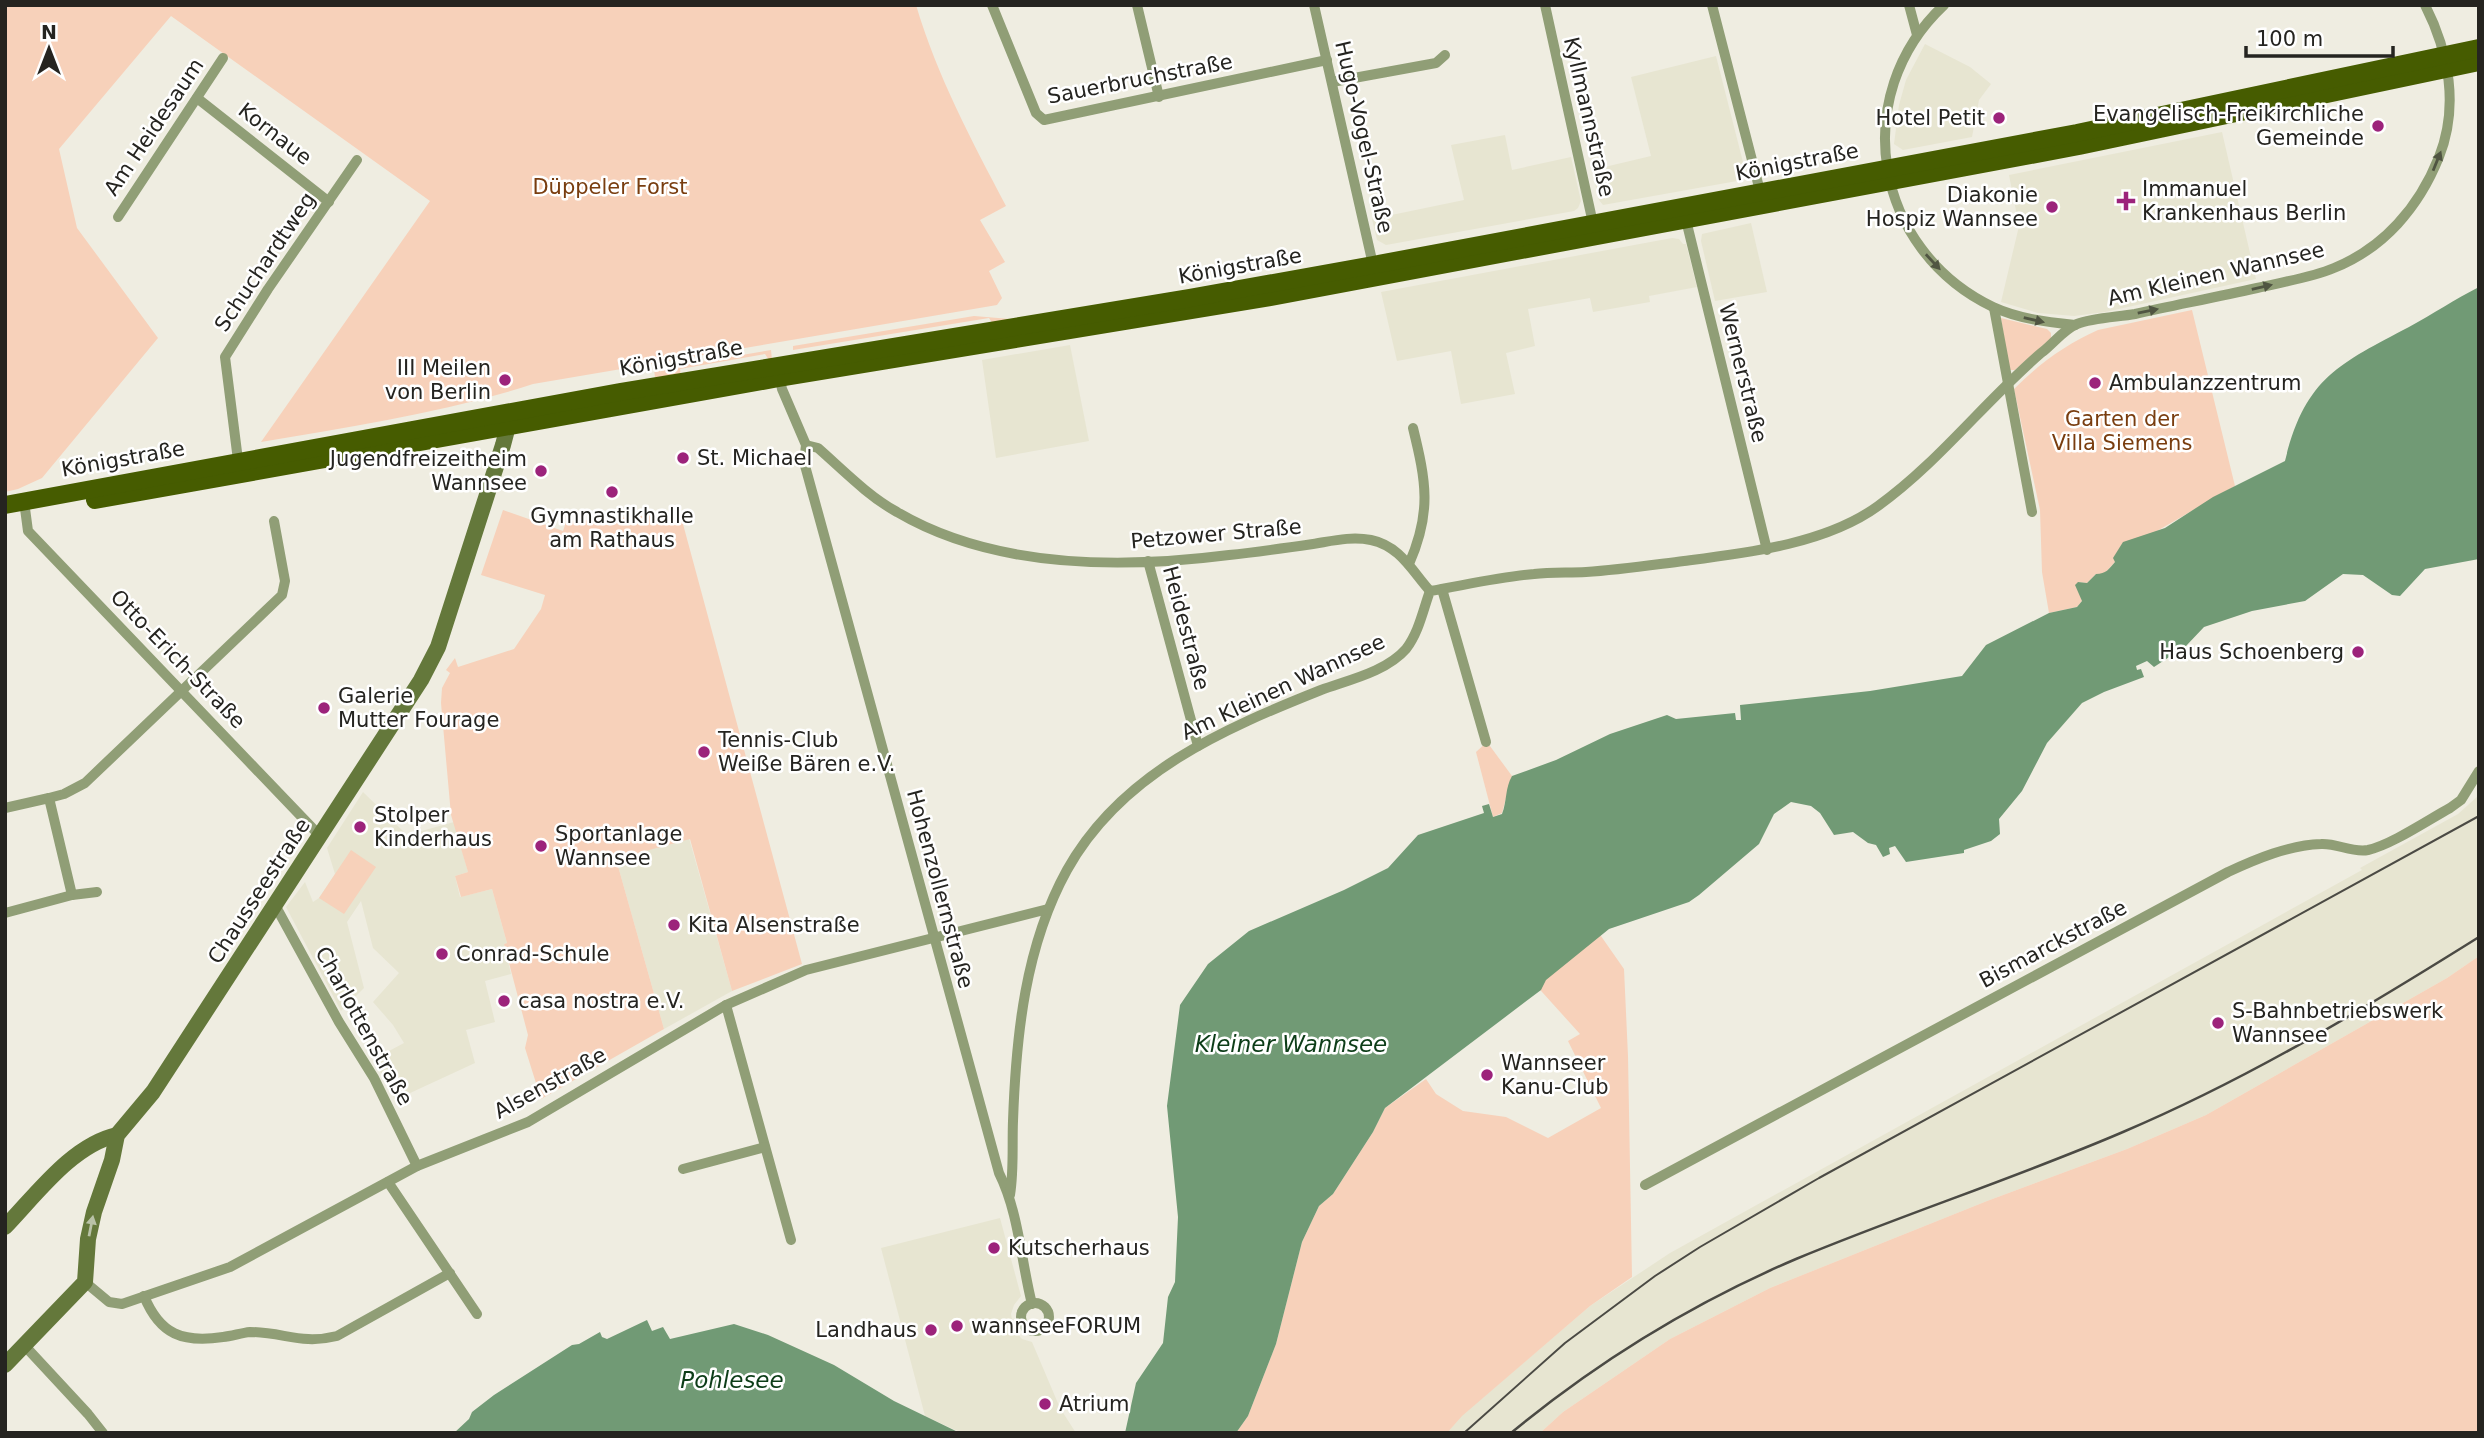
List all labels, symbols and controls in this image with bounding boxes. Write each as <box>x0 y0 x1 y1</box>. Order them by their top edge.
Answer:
north arrow <box>14 14 84 84</box>
scale bar <box>2246 14 2393 58</box>
text: N <box>41 21 57 43</box>
text: 100 m <box>2256 27 2323 51</box>
street label: Kyllmannstraße <box>1559 35 1619 199</box>
street label: Hugo-Vogel-Straße <box>1330 39 1398 235</box>
street label: Sauerbruchstraße <box>1045 49 1235 109</box>
street label: Am Heidesaum <box>99 54 209 200</box>
street label: Kornaue <box>234 98 316 170</box>
place label: Evangelisch-Freikirchliche Gemeinde <box>2093 102 2364 150</box>
place label: Hotel Petit <box>1876 106 1985 130</box>
marker: Hotel Petit <box>1991 110 2007 126</box>
marker: Evangelisch-Freikirchliche Gemeinde <box>2370 118 2386 134</box>
street label: Königstraße <box>1733 138 1861 186</box>
one-way arrow <box>2432 151 2443 172</box>
park label: Düppeler Forst <box>532 175 688 199</box>
place label: Immanuel Krankenhaus Berlin <box>2142 177 2346 225</box>
place label: Diakonie Hospiz Wannsee <box>1866 183 2038 231</box>
street label: Schuchardtweg <box>210 188 320 336</box>
marker: Immanuel Krankenhaus Berlin <box>2116 191 2136 211</box>
marker: Diakonie Hospiz Wannsee <box>2044 199 2060 215</box>
street label: Am Kleinen Wannsee <box>2105 237 2327 311</box>
street label: Königstraße <box>1176 243 1304 289</box>
one-way arrow <box>1925 253 1941 270</box>
one-way arrow <box>2251 281 2273 292</box>
street label: Wernerstraße <box>1714 301 1772 445</box>
one-way arrow <box>2137 306 2159 317</box>
one-way arrow <box>2023 314 2045 325</box>
street label: Königstraße <box>617 335 745 381</box>
place label: III Meilen von Berlin <box>385 356 491 404</box>
place label: Ambulanzzentrum <box>2109 371 2301 395</box>
marker: III Meilen von Berlin <box>497 372 513 388</box>
marker: Ambulanzzentrum <box>2087 375 2103 391</box>
park label: Garten der Villa Siemens <box>2052 407 2192 455</box>
street label: Königstraße <box>59 436 187 482</box>
place label: St. Michael <box>697 446 812 470</box>
place label: Jugendfreizeitheim Wannsee <box>328 447 527 495</box>
marker: St. Michael <box>675 450 691 466</box>
marker: Jugendfreizeitheim Wannsee <box>533 463 549 479</box>
marker: Gymnastikhalle am Rathaus <box>604 484 620 500</box>
place label: Gymnastikhalle am Rathaus <box>530 504 694 552</box>
street label: Petzower Straße <box>1129 515 1303 553</box>
street label: Heidestraße <box>1158 563 1214 693</box>
street label: Otto-Erich-Straße <box>106 585 250 733</box>
street label: Am Kleinen Wannsee <box>1177 629 1389 745</box>
place label: Haus Schoenberg <box>2159 640 2344 664</box>
marker: Haus Schoenberg <box>2350 644 2366 660</box>
place label: Galerie Mutter Fourage <box>338 684 499 732</box>
marker: Galerie Mutter Fourage <box>316 700 332 716</box>
place label: Tennis-Club Weiße Bären e.V. <box>717 728 895 776</box>
marker: Tennis-Club Weiße Bären e.V. <box>696 744 712 760</box>
street label: Hohenzollernstraße <box>902 787 978 991</box>
place label: Stolper Kinderhaus <box>374 803 492 851</box>
street label: Chausseestraße <box>203 814 315 968</box>
marker: Stolper Kinderhaus <box>352 819 368 835</box>
place label: Sportanlage Wannsee <box>555 822 683 870</box>
marker: Sportanlage Wannsee <box>533 838 549 854</box>
street label: Bismarckstraße <box>1975 895 2131 993</box>
place label: Kita Alsenstraße <box>688 913 860 937</box>
marker: Kita Alsenstraße <box>666 917 682 933</box>
street label: Charlottenstraße <box>310 942 418 1110</box>
place label: Conrad-Schule <box>456 942 609 966</box>
marker: Conrad-Schule <box>434 946 450 962</box>
place label: casa nostra e.V. <box>518 989 684 1013</box>
marker: casa nostra e.V. <box>496 993 512 1009</box>
place label: S-Bahnbetriebswerk Wannsee <box>2232 999 2444 1047</box>
marker: S-Bahnbetriebswerk Wannsee <box>2210 1015 2226 1031</box>
water label: Kleiner Wannsee <box>1195 1031 1387 1057</box>
street label: Alsenstraße <box>490 1042 610 1124</box>
place label: Wannseer Kanu-Club <box>1501 1051 1609 1099</box>
marker: Wannseer Kanu-Club <box>1479 1067 1495 1083</box>
one-way arrow <box>85 1215 96 1237</box>
place label: Kutscherhaus <box>1008 1236 1150 1260</box>
marker: Kutscherhaus <box>986 1240 1002 1256</box>
place label: wannseeFORUM <box>971 1314 1141 1338</box>
place label: Landhaus <box>815 1318 917 1342</box>
marker: wannseeFORUM <box>949 1318 965 1334</box>
marker: Landhaus <box>923 1322 939 1338</box>
water label: Pohlesee <box>680 1367 784 1393</box>
place label: Atrium <box>1059 1392 1129 1416</box>
marker: Atrium <box>1037 1396 1053 1412</box>

